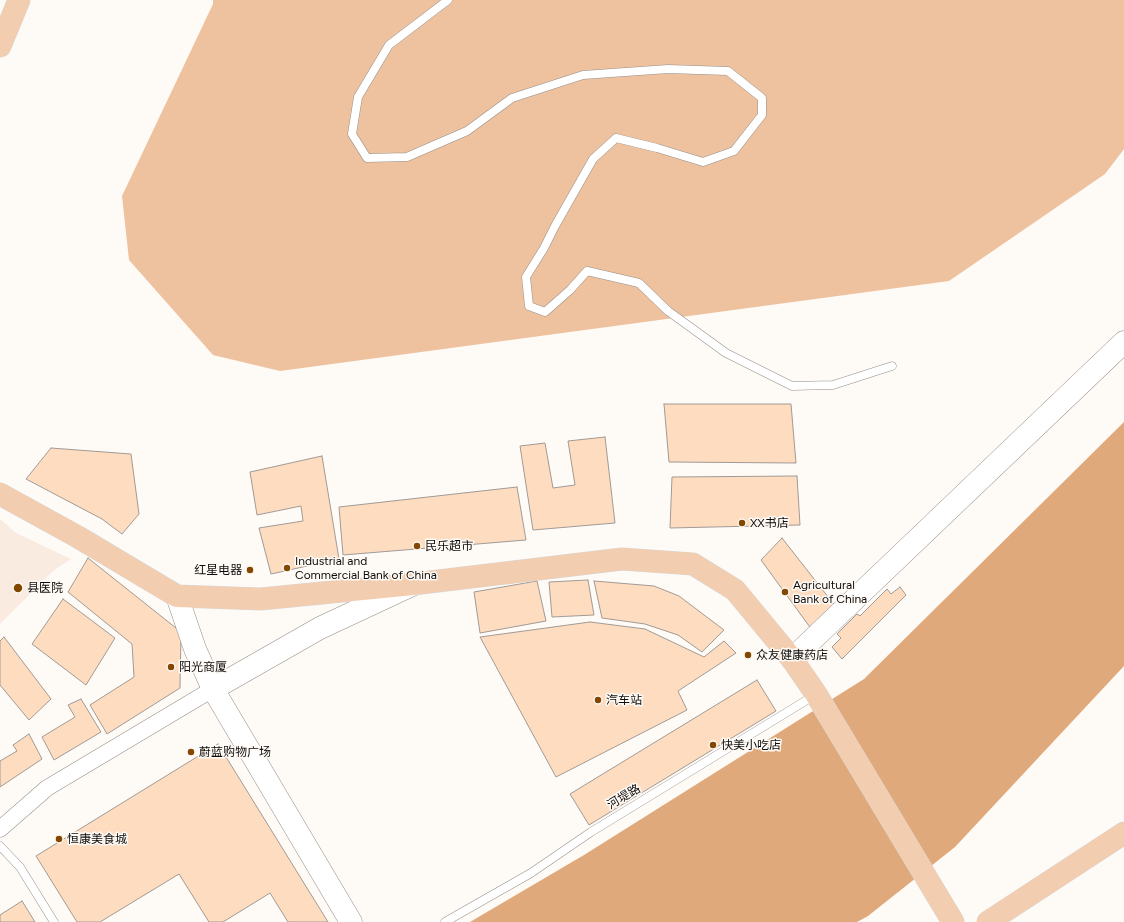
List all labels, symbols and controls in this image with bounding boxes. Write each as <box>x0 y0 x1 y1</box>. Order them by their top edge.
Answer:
place label: XX书店 <box>750 516 789 530</box>
marker: XX书店 <box>737 518 747 528</box>
place label: 民乐超市 <box>425 539 473 553</box>
marker: 民乐超市 <box>412 541 422 551</box>
place label: Industrial and Commercial Bank of China <box>295 554 437 582</box>
place label: 红星电器 <box>194 563 242 577</box>
marker: Industrial and Commercial Bank of China <box>282 563 292 573</box>
marker: 红星电器 <box>245 565 255 575</box>
place label: Agricultural Bank of China <box>793 578 867 606</box>
place label: 县医院 <box>27 581 63 595</box>
marker: 县医院 <box>12 582 24 594</box>
marker: Agricultural Bank of China <box>780 587 790 597</box>
place label: 众友健康药店 <box>756 648 828 662</box>
marker: 众友健康药店 <box>743 650 753 660</box>
place label: 阳光商厦 <box>179 660 227 674</box>
marker: 阳光商厦 <box>166 662 176 672</box>
place label: 汽车站 <box>606 693 642 707</box>
marker: 汽车站 <box>593 695 603 705</box>
place label: 快美小吃店 <box>721 738 781 752</box>
marker: 快美小吃店 <box>708 740 718 750</box>
place label: 蔚蓝购物广场 <box>199 745 271 759</box>
marker: 蔚蓝购物广场 <box>186 747 196 757</box>
street label: 河堤路 <box>605 782 643 812</box>
place label: 恒康美食城 <box>67 832 127 846</box>
marker: 恒康美食城 <box>54 834 64 844</box>

